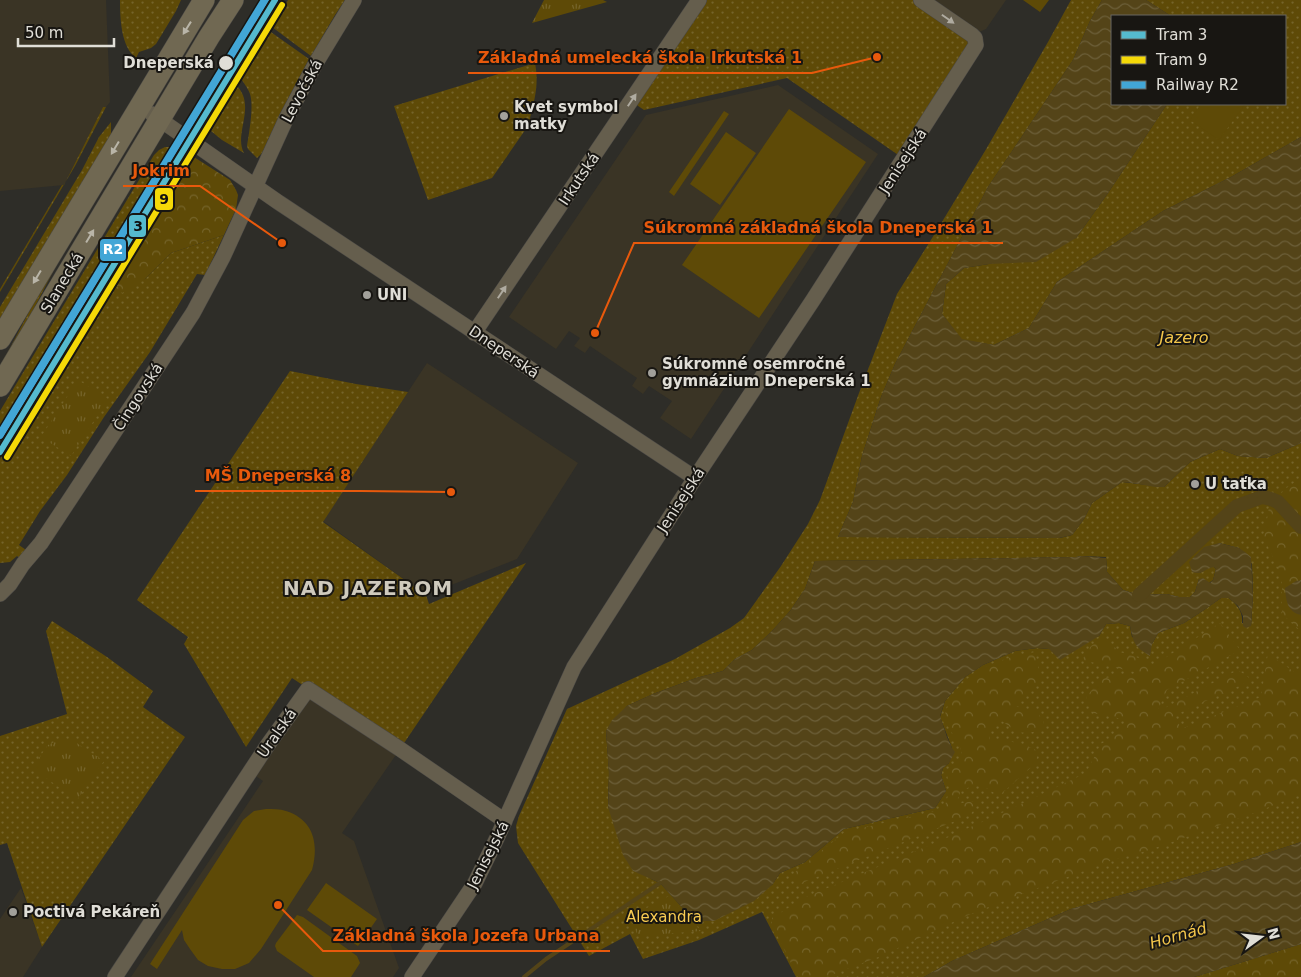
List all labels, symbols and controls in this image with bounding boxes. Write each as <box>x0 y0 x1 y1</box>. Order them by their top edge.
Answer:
one-way arrow <box>941 14 955 24</box>
scale bar <box>18 15 114 47</box>
legend <box>1111 15 1286 105</box>
one-way arrow <box>183 21 192 34</box>
text: 50 m <box>25 24 63 42</box>
text: Tram 3 <box>1155 26 1207 44</box>
callout: Základná umelecká škola Irkutská 1 <box>468 42 812 73</box>
text: Základná umelecká škola Irkutská 1 <box>478 48 802 67</box>
text: Tram 9 <box>1155 51 1207 69</box>
place label: Dneperská <box>123 54 214 72</box>
marker: Dneperská <box>217 54 235 72</box>
street label: Levočská <box>278 56 326 126</box>
text: Railway R2 <box>1156 76 1239 94</box>
one-way arrow <box>627 93 637 106</box>
place label: Kvet symbol matky <box>514 98 619 133</box>
marker: Kvet symbol matky <box>498 110 510 122</box>
street label: Jenisejská <box>875 125 931 198</box>
one-way arrow <box>110 141 119 154</box>
street label: Irkutská <box>555 149 603 209</box>
callout: Jokrim <box>123 155 200 186</box>
text: Jokrim <box>131 161 190 180</box>
line badge: 9 <box>154 187 174 211</box>
text: 9 <box>159 191 169 207</box>
callout: Súkromná základná škola Dneperská 1 <box>634 212 1003 243</box>
line badge: 3 <box>128 214 147 238</box>
text: 3 <box>133 218 143 234</box>
text: Súkromná základná škola Dneperská 1 <box>643 218 993 237</box>
one-way arrow <box>85 230 94 243</box>
line badge: R2 <box>99 238 127 262</box>
text: R2 <box>103 241 123 257</box>
street label: Slanecká <box>37 249 87 317</box>
one-way arrow <box>32 271 41 284</box>
one-way arrow <box>497 285 507 299</box>
place label: UNI <box>377 286 407 304</box>
marker: UNI <box>361 289 373 301</box>
street label: Dneperská <box>466 322 542 382</box>
water label: Jazero <box>1156 328 1209 347</box>
place label: Súkromné osemročné gymnázium Dneperská 1 <box>662 355 871 390</box>
street label: Čingovská <box>109 359 167 434</box>
marker: Súkromné osemročné gymnázium Dneperská 1 <box>646 367 658 379</box>
callout: MŠ Dneperská 8 <box>195 460 361 491</box>
street label: Jenisejská <box>653 464 709 537</box>
text: MŠ Dneperská 8 <box>205 466 351 485</box>
place label: U taťka <box>1205 475 1267 493</box>
marker: U taťka <box>1189 478 1201 490</box>
district label: NAD JAZEROM <box>283 576 453 600</box>
street label: Uralská <box>254 705 300 761</box>
street label: Jenisejská <box>463 818 513 893</box>
place label: Poctivá Pekáreň <box>23 903 160 921</box>
marker: Poctivá Pekáreň <box>7 906 19 918</box>
park label: Alexandra <box>626 908 702 926</box>
north arrow <box>1236 912 1286 962</box>
water label: Hornád <box>1147 918 1210 953</box>
callout: Základná škola Jozefa Urbana <box>323 920 610 951</box>
text: Základná škola Jozefa Urbana <box>333 926 599 945</box>
text: N <box>1264 926 1283 941</box>

